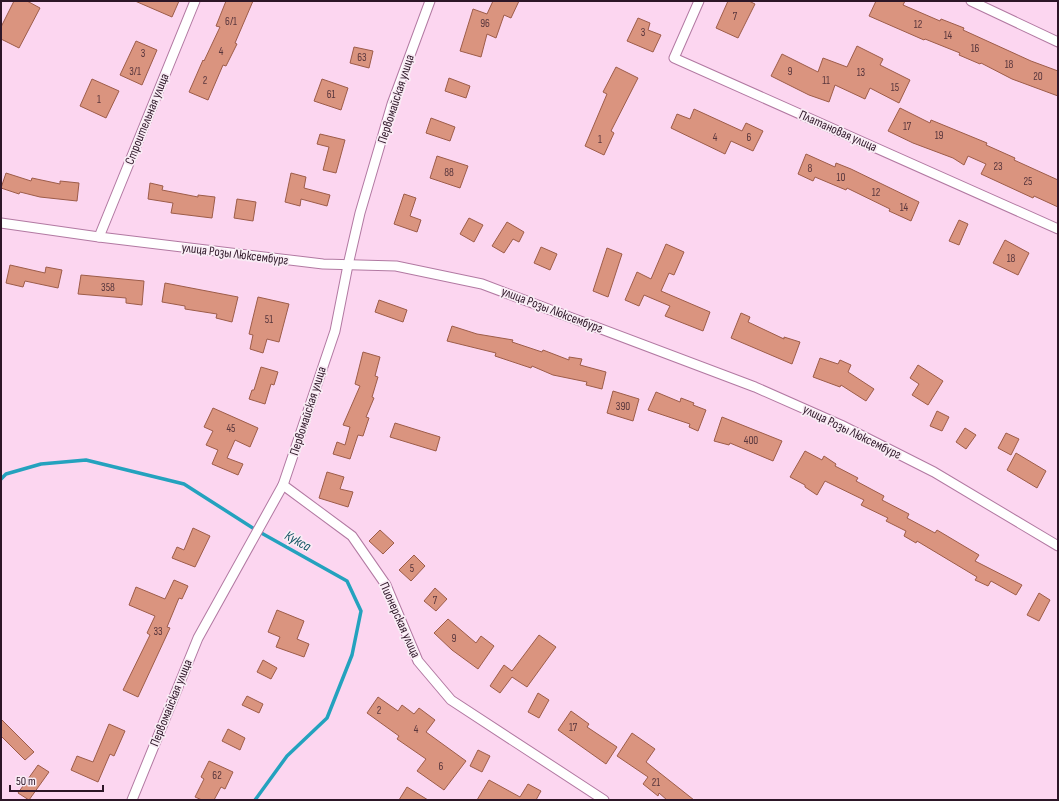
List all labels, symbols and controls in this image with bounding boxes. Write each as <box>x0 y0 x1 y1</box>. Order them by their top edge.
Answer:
house number: 7 <box>733 10 738 23</box>
house number: 6/1 <box>225 15 237 28</box>
house number: 96 <box>480 17 490 30</box>
house number: 12 <box>914 18 923 31</box>
house number: 3 <box>641 26 646 39</box>
house number: 14 <box>944 29 953 42</box>
house number: 16 <box>971 42 980 55</box>
house number: 4 <box>219 45 224 58</box>
house number: 3 <box>141 47 146 60</box>
house number: 63 <box>357 51 367 64</box>
street label: Первомайская улица <box>374 53 418 145</box>
house number: 18 <box>1005 58 1014 71</box>
house number: 3/1 <box>129 65 141 78</box>
house number: 9 <box>788 65 793 78</box>
house number: 13 <box>857 66 866 79</box>
house number: 20 <box>1033 70 1043 83</box>
street label: Строительная улица <box>121 71 173 167</box>
house number: 2 <box>203 74 208 87</box>
house number: 11 <box>822 74 830 87</box>
house number: 15 <box>891 81 899 94</box>
house number: 61 <box>327 88 335 101</box>
house number: 1 <box>97 93 101 106</box>
street label: Платановая улица <box>797 107 879 155</box>
house number: 17 <box>903 120 912 133</box>
house number: 19 <box>935 129 943 142</box>
house number: 4 <box>713 131 718 144</box>
house number: 6 <box>747 131 752 144</box>
house number: 1 <box>598 133 602 146</box>
house number: 23 <box>993 160 1003 173</box>
house number: 8 <box>808 162 813 175</box>
house number: 88 <box>444 166 454 179</box>
house number: 10 <box>837 171 845 184</box>
house number: 25 <box>1024 175 1032 188</box>
house number: 12 <box>872 186 881 199</box>
house number: 14 <box>900 201 909 214</box>
street label: улица Розы Люксембург <box>181 240 289 269</box>
house number: 18 <box>1007 252 1016 265</box>
house number: 358 <box>101 281 115 294</box>
street label: улица Розы Люксембург <box>499 283 605 337</box>
house number: 51 <box>265 313 273 326</box>
street label: Первомайская улица <box>286 365 330 457</box>
house number: 390 <box>616 400 630 413</box>
street label: улица Розы Люксембург <box>800 401 904 463</box>
house number: 45 <box>226 422 236 435</box>
house number: 400 <box>744 434 758 447</box>
water label: Кукса <box>282 527 314 555</box>
house number: 5 <box>410 562 414 575</box>
street label: Пионерская улица <box>376 580 424 660</box>
house number: 7 <box>433 594 438 607</box>
house number: 33 <box>153 625 163 638</box>
house number: 9 <box>452 632 457 645</box>
street label: Первомайская улица <box>146 657 196 749</box>
house number: 2 <box>377 704 382 717</box>
house number: 17 <box>569 721 578 734</box>
house number: 4 <box>414 723 419 736</box>
house number: 6 <box>439 760 444 773</box>
scale bar <box>10 767 103 793</box>
house number: 62 <box>212 769 222 782</box>
text: 50 m <box>16 774 36 789</box>
house number: 21 <box>652 776 660 789</box>

